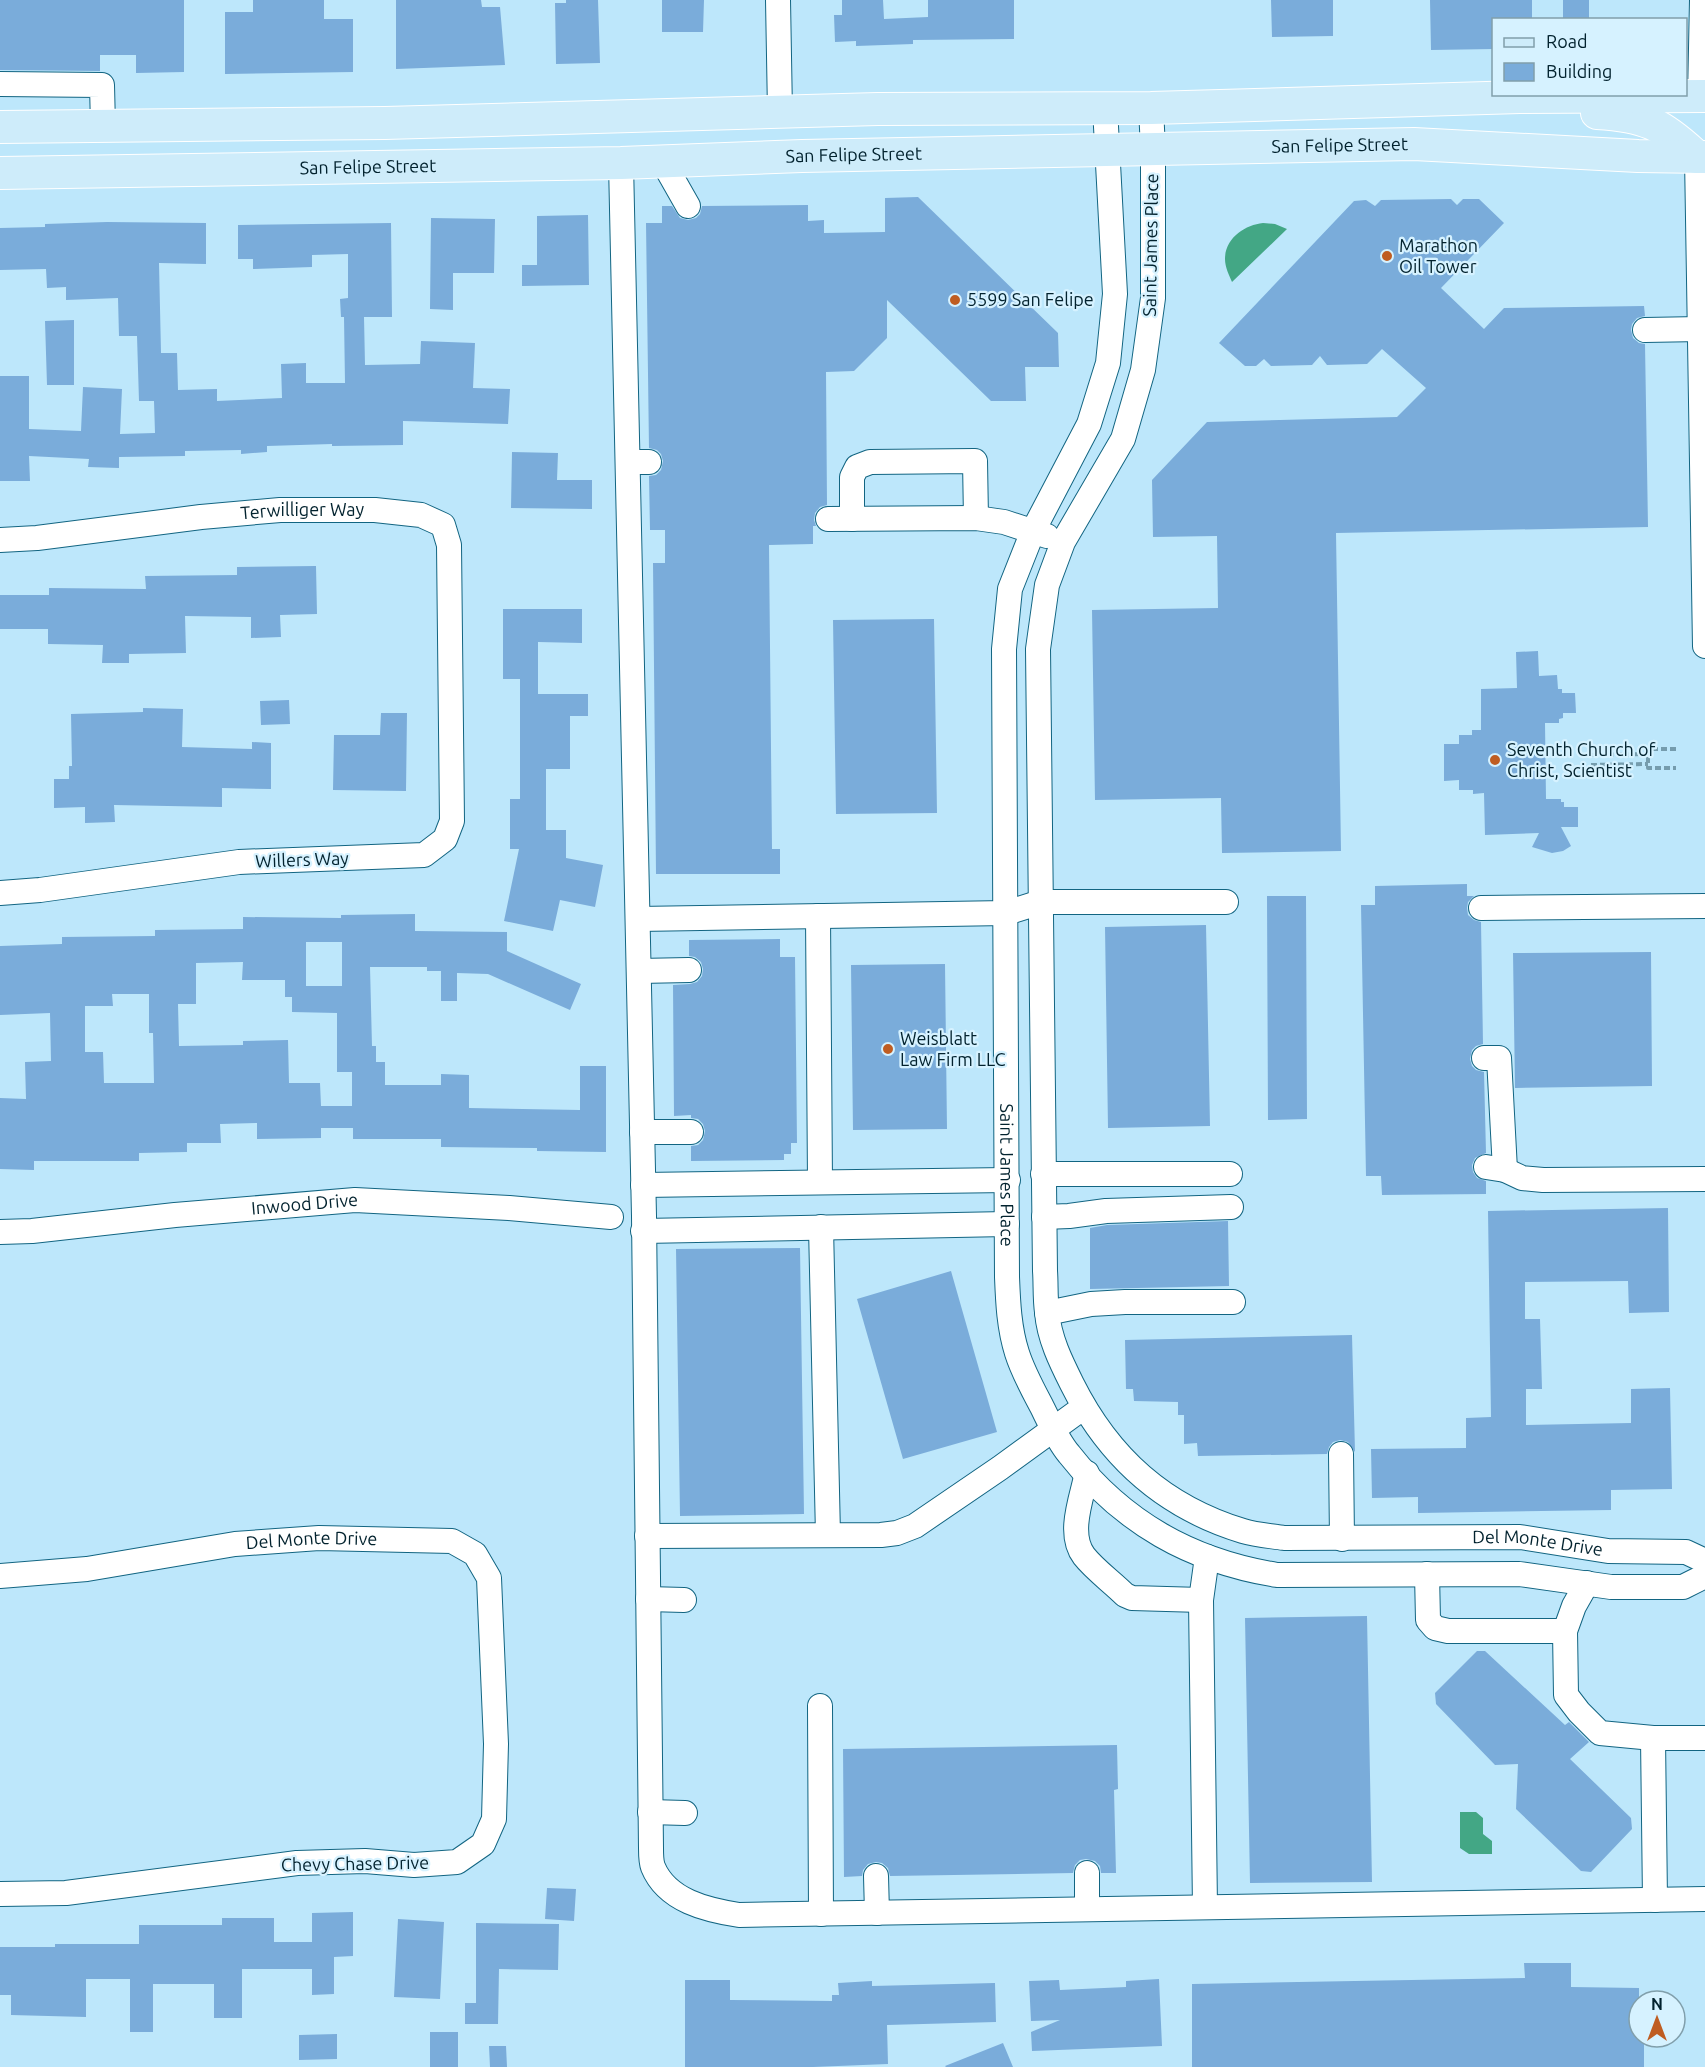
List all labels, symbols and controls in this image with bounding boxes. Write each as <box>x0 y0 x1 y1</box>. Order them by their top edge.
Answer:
legend <box>1492 18 1687 96</box>
text: Road <box>1546 31 1588 51</box>
text: Building <box>1546 61 1612 81</box>
street label: San Felipe Street <box>1271 133 1408 156</box>
street label: San Felipe Street <box>785 143 922 166</box>
street label: San Felipe Street <box>300 155 436 177</box>
street label: Saint James Place <box>1139 173 1161 317</box>
place label: Marathon Oil Tower <box>1399 235 1478 276</box>
marker: Marathon Oil Tower <box>1380 249 1394 263</box>
place label: 5599 San Felipe <box>967 289 1094 309</box>
marker: 5599 San Felipe <box>948 293 962 307</box>
street label: Terwilliger Way <box>240 499 365 522</box>
place label: Seventh Church of Christ, Scientist <box>1507 739 1655 780</box>
marker: Seventh Church of Christ, Scientist <box>1488 753 1502 767</box>
street label: Willers Way <box>255 847 349 871</box>
place label: Weisblatt Law Firm LLC <box>900 1028 1006 1069</box>
marker: Weisblatt Law Firm LLC <box>881 1042 895 1056</box>
street label: Saint James Place <box>997 1103 1018 1247</box>
street label: Inwood Drive <box>250 1189 359 1218</box>
street label: Del Monte Drive <box>1472 1526 1605 1559</box>
street label: Del Monte Drive <box>245 1527 377 1552</box>
street label: Chevy Chase Drive <box>281 1852 429 1874</box>
north arrow <box>1627 1989 1687 2049</box>
text: N <box>1651 1995 1663 2013</box>

